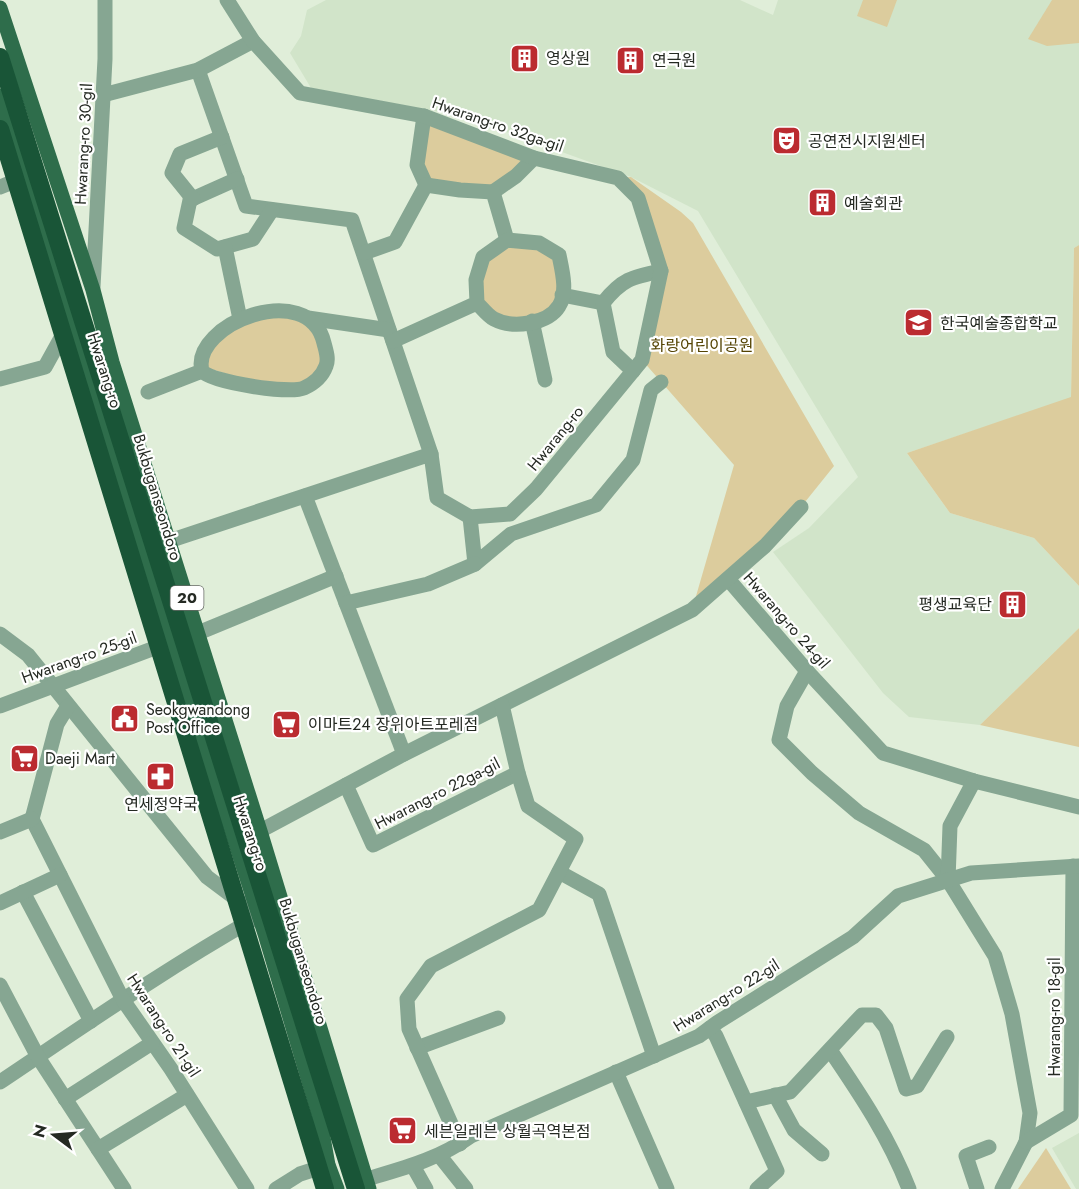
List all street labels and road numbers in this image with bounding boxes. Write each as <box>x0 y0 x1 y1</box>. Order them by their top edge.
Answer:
street label: Hwarang-ro 30-gil <box>69 83 98 205</box>
street label: Hwarang-ro 32ga-gil <box>429 91 567 158</box>
street label: Hwarang-ro <box>82 329 128 411</box>
street label: Hwarang-ro <box>522 401 589 476</box>
street label: Bukbuganseondoro <box>127 431 188 563</box>
street label: Hwarang-ro 24-gil <box>738 567 835 674</box>
road number: 20 <box>170 586 204 610</box>
street label: Hwarang-ro 25-gil <box>18 626 140 689</box>
street label: Hwarang-ro 22ga-gil <box>370 752 504 835</box>
street label: Hwarang-ro <box>228 792 274 874</box>
street label: Bukbuganseondoro <box>273 895 334 1027</box>
street label: Hwarang-ro 22-gil <box>669 954 784 1037</box>
street label: Hwarang-ro 18-gil <box>1043 957 1066 1077</box>
street label: Hwarang-ro 21-gil <box>121 969 206 1082</box>

